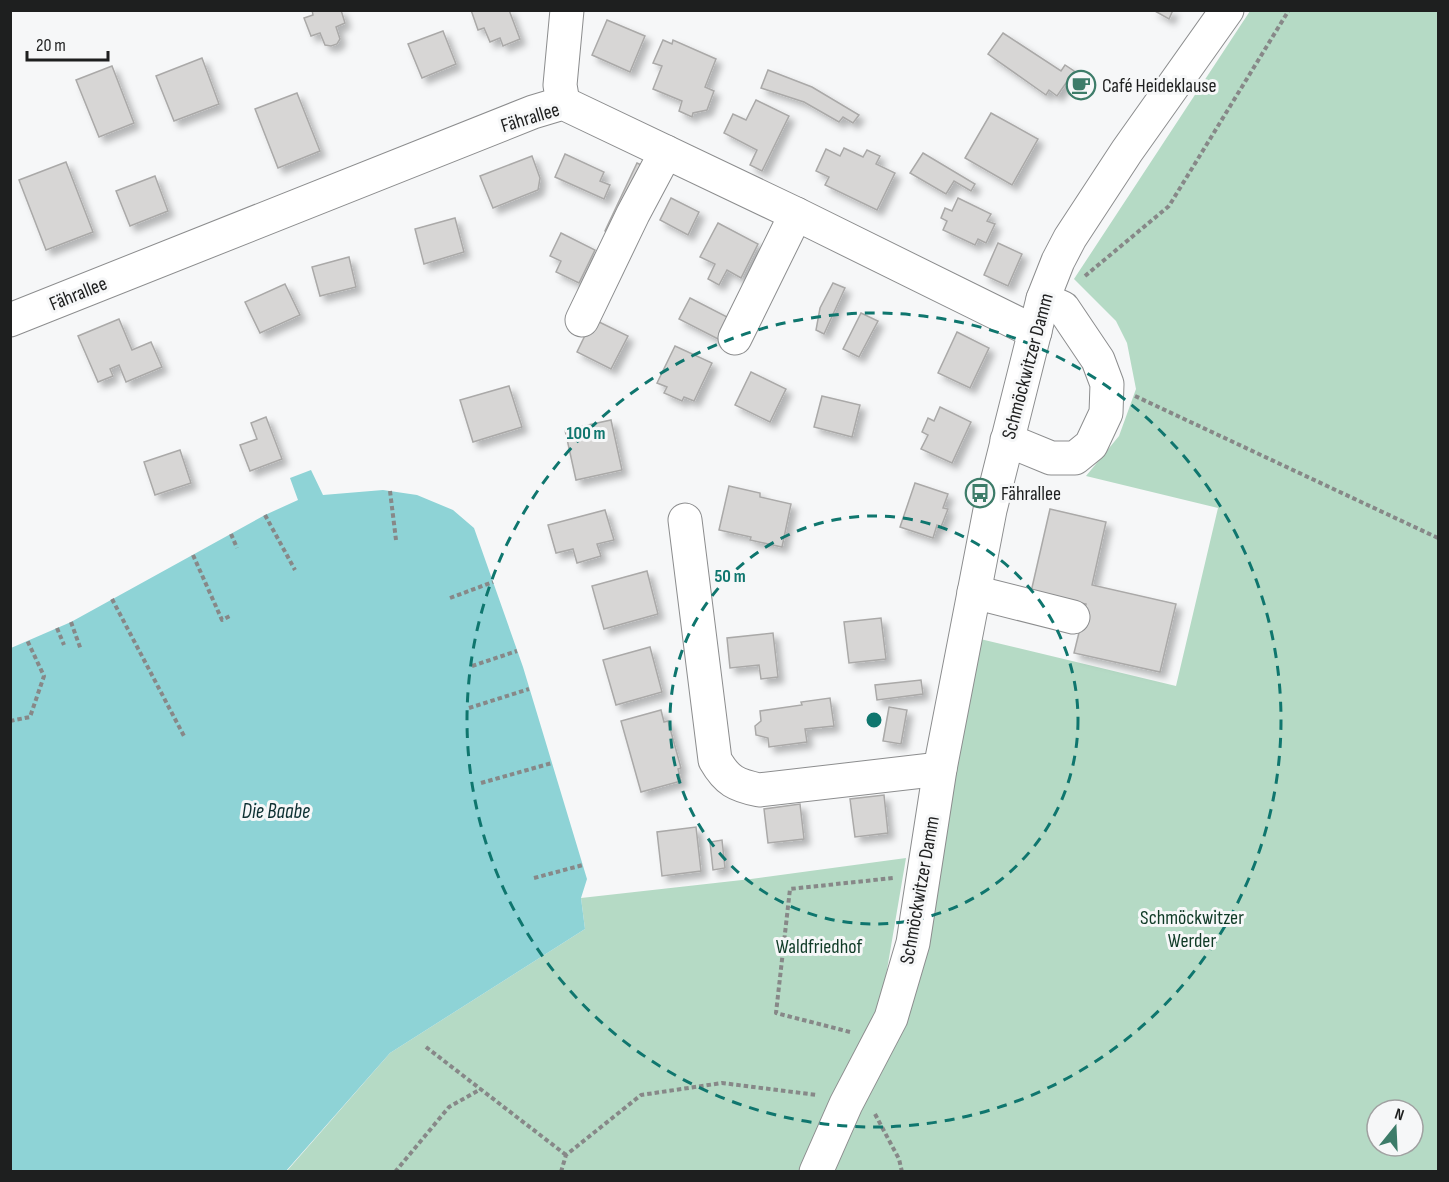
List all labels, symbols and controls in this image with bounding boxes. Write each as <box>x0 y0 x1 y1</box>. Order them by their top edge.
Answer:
scale bar <box>27 24 108 62</box>
text: 20 m <box>36 35 66 56</box>
cafe icon: Café Heideklause <box>1065 69 1097 101</box>
place label: Café Heideklause <box>1102 74 1217 98</box>
street label: Fährallee <box>498 98 563 138</box>
street label: Fährallee <box>46 272 111 316</box>
street label: Schmöckwitzer Damm <box>997 291 1059 442</box>
text: 100 m <box>567 423 606 444</box>
bus stop icon: Fährallee <box>964 477 996 509</box>
place label: Fährallee <box>1001 482 1061 506</box>
text: 50 m <box>714 566 746 587</box>
centre of rings <box>864 710 884 730</box>
water label: Die Baabe <box>242 799 310 824</box>
street label: Schmöckwitzer Damm <box>895 814 945 966</box>
park label: Schmöckwitzer Werder <box>1140 906 1244 953</box>
park label: Waldfriedhof <box>776 935 862 959</box>
north arrow <box>1365 1098 1425 1158</box>
text: N <box>1392 1105 1406 1126</box>

